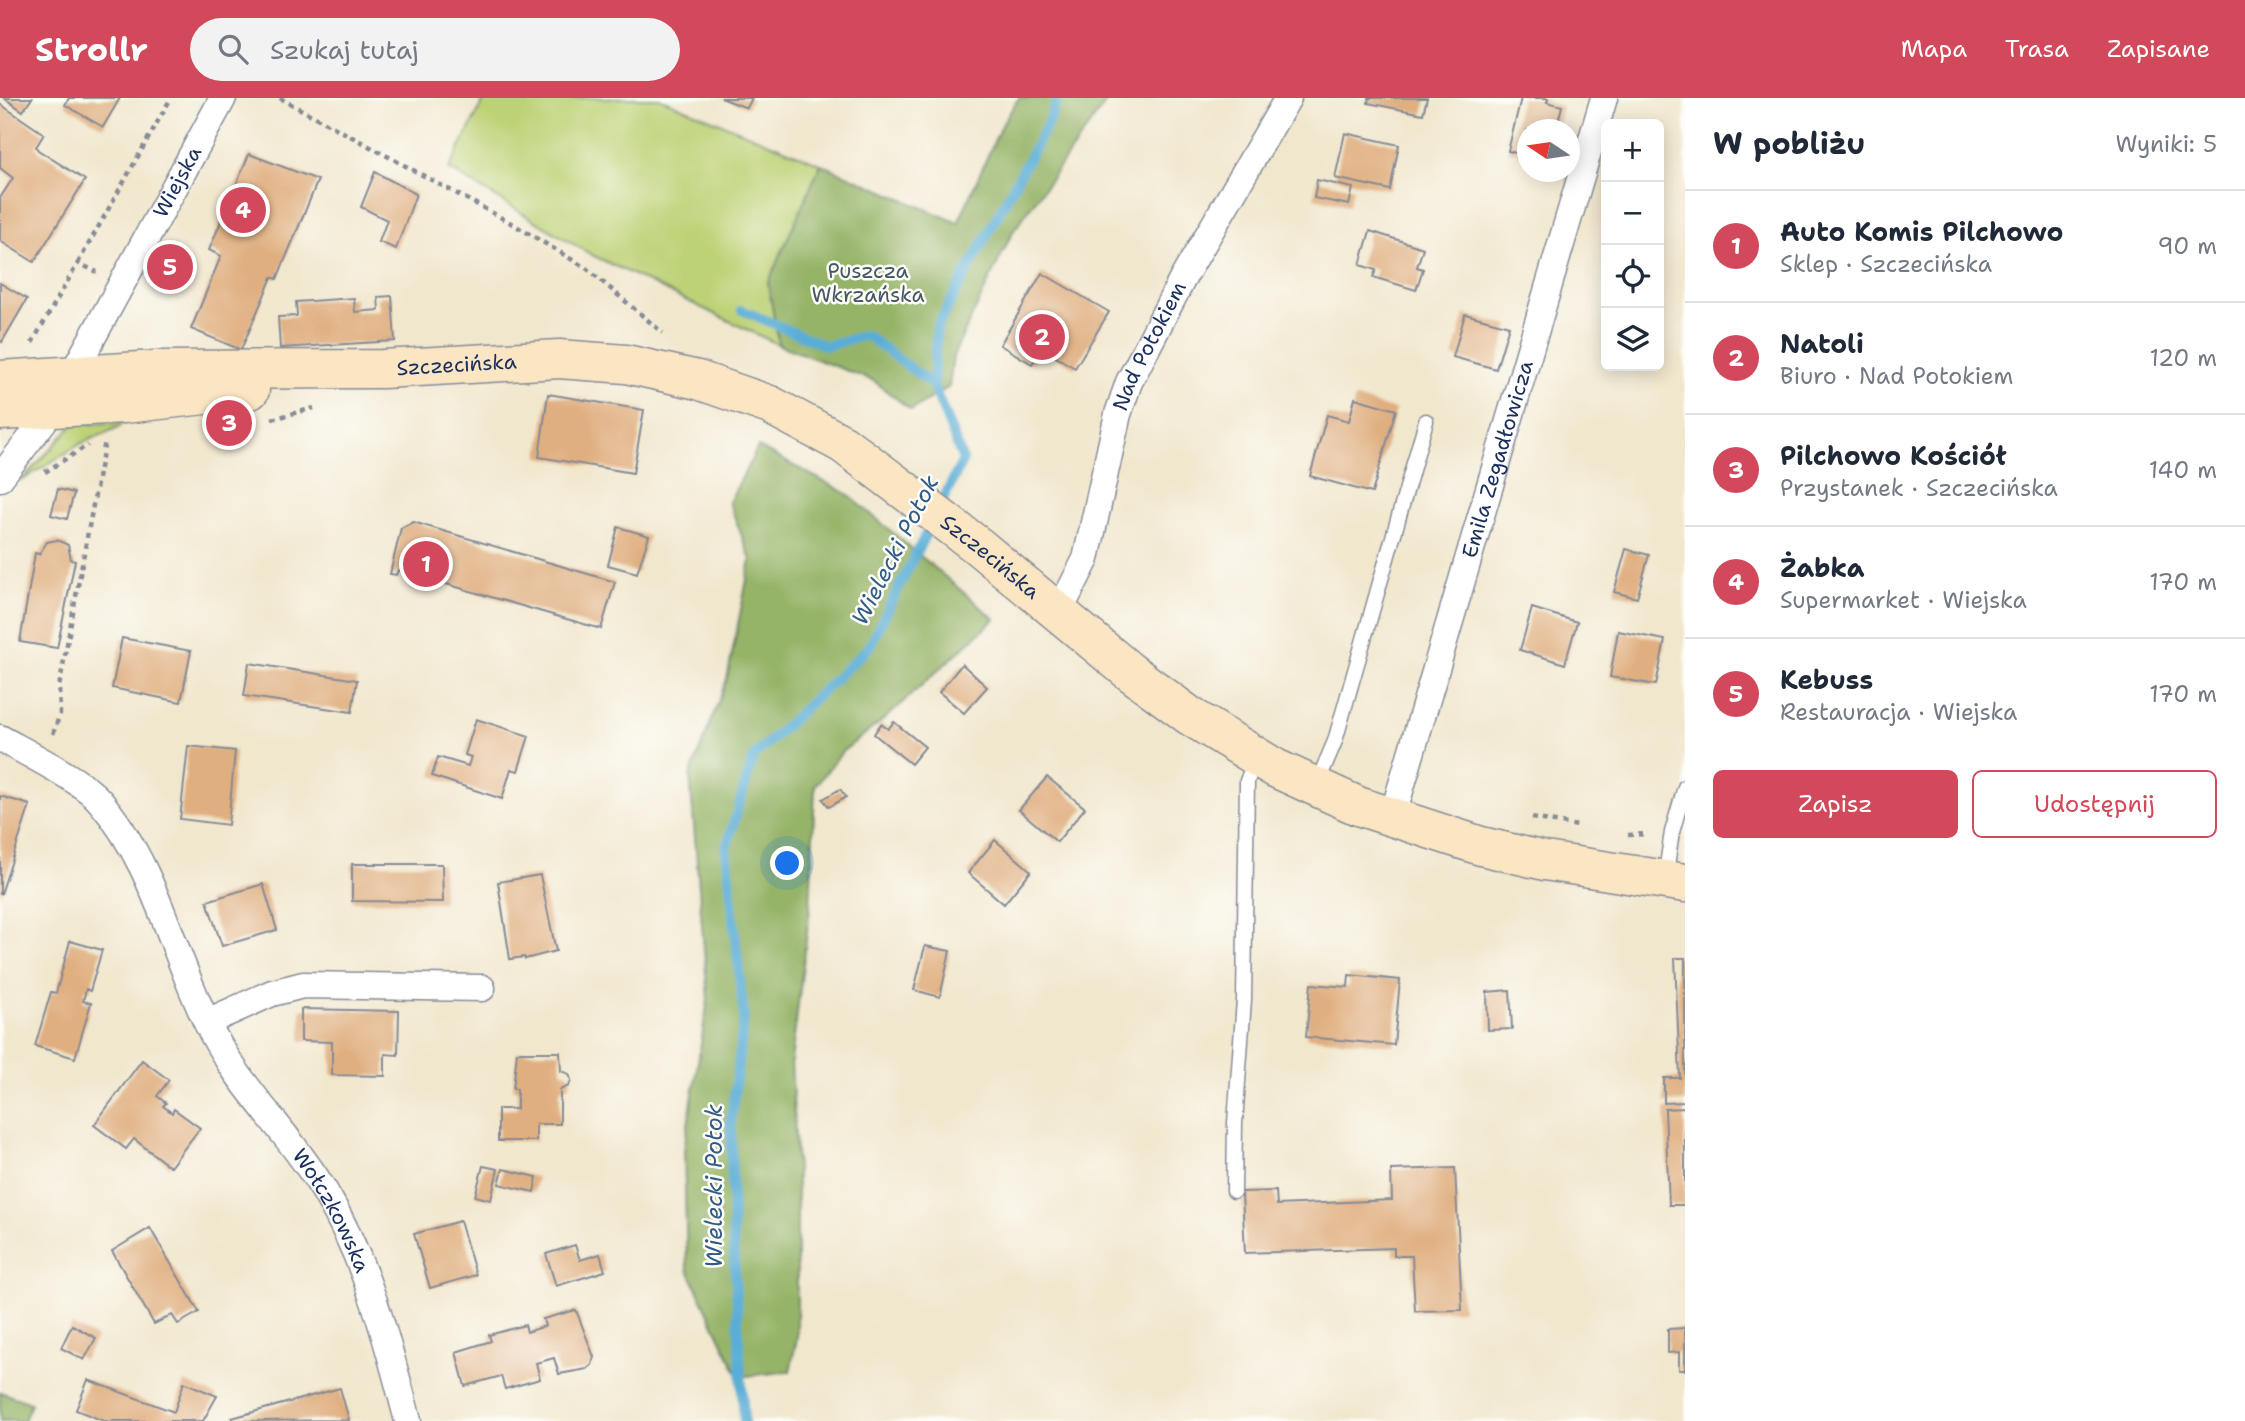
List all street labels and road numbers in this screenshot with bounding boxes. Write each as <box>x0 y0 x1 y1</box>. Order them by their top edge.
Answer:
street label: Wiejska <box>146 141 208 223</box>
street label: Nad Potokiem <box>1106 277 1193 415</box>
street label: Szczecińska <box>396 347 517 382</box>
street label: Emila Zegadłowicza <box>1455 357 1540 561</box>
street label: Szczecińska <box>935 508 1046 606</box>
street label: Wołczkowska <box>286 1143 376 1277</box>

